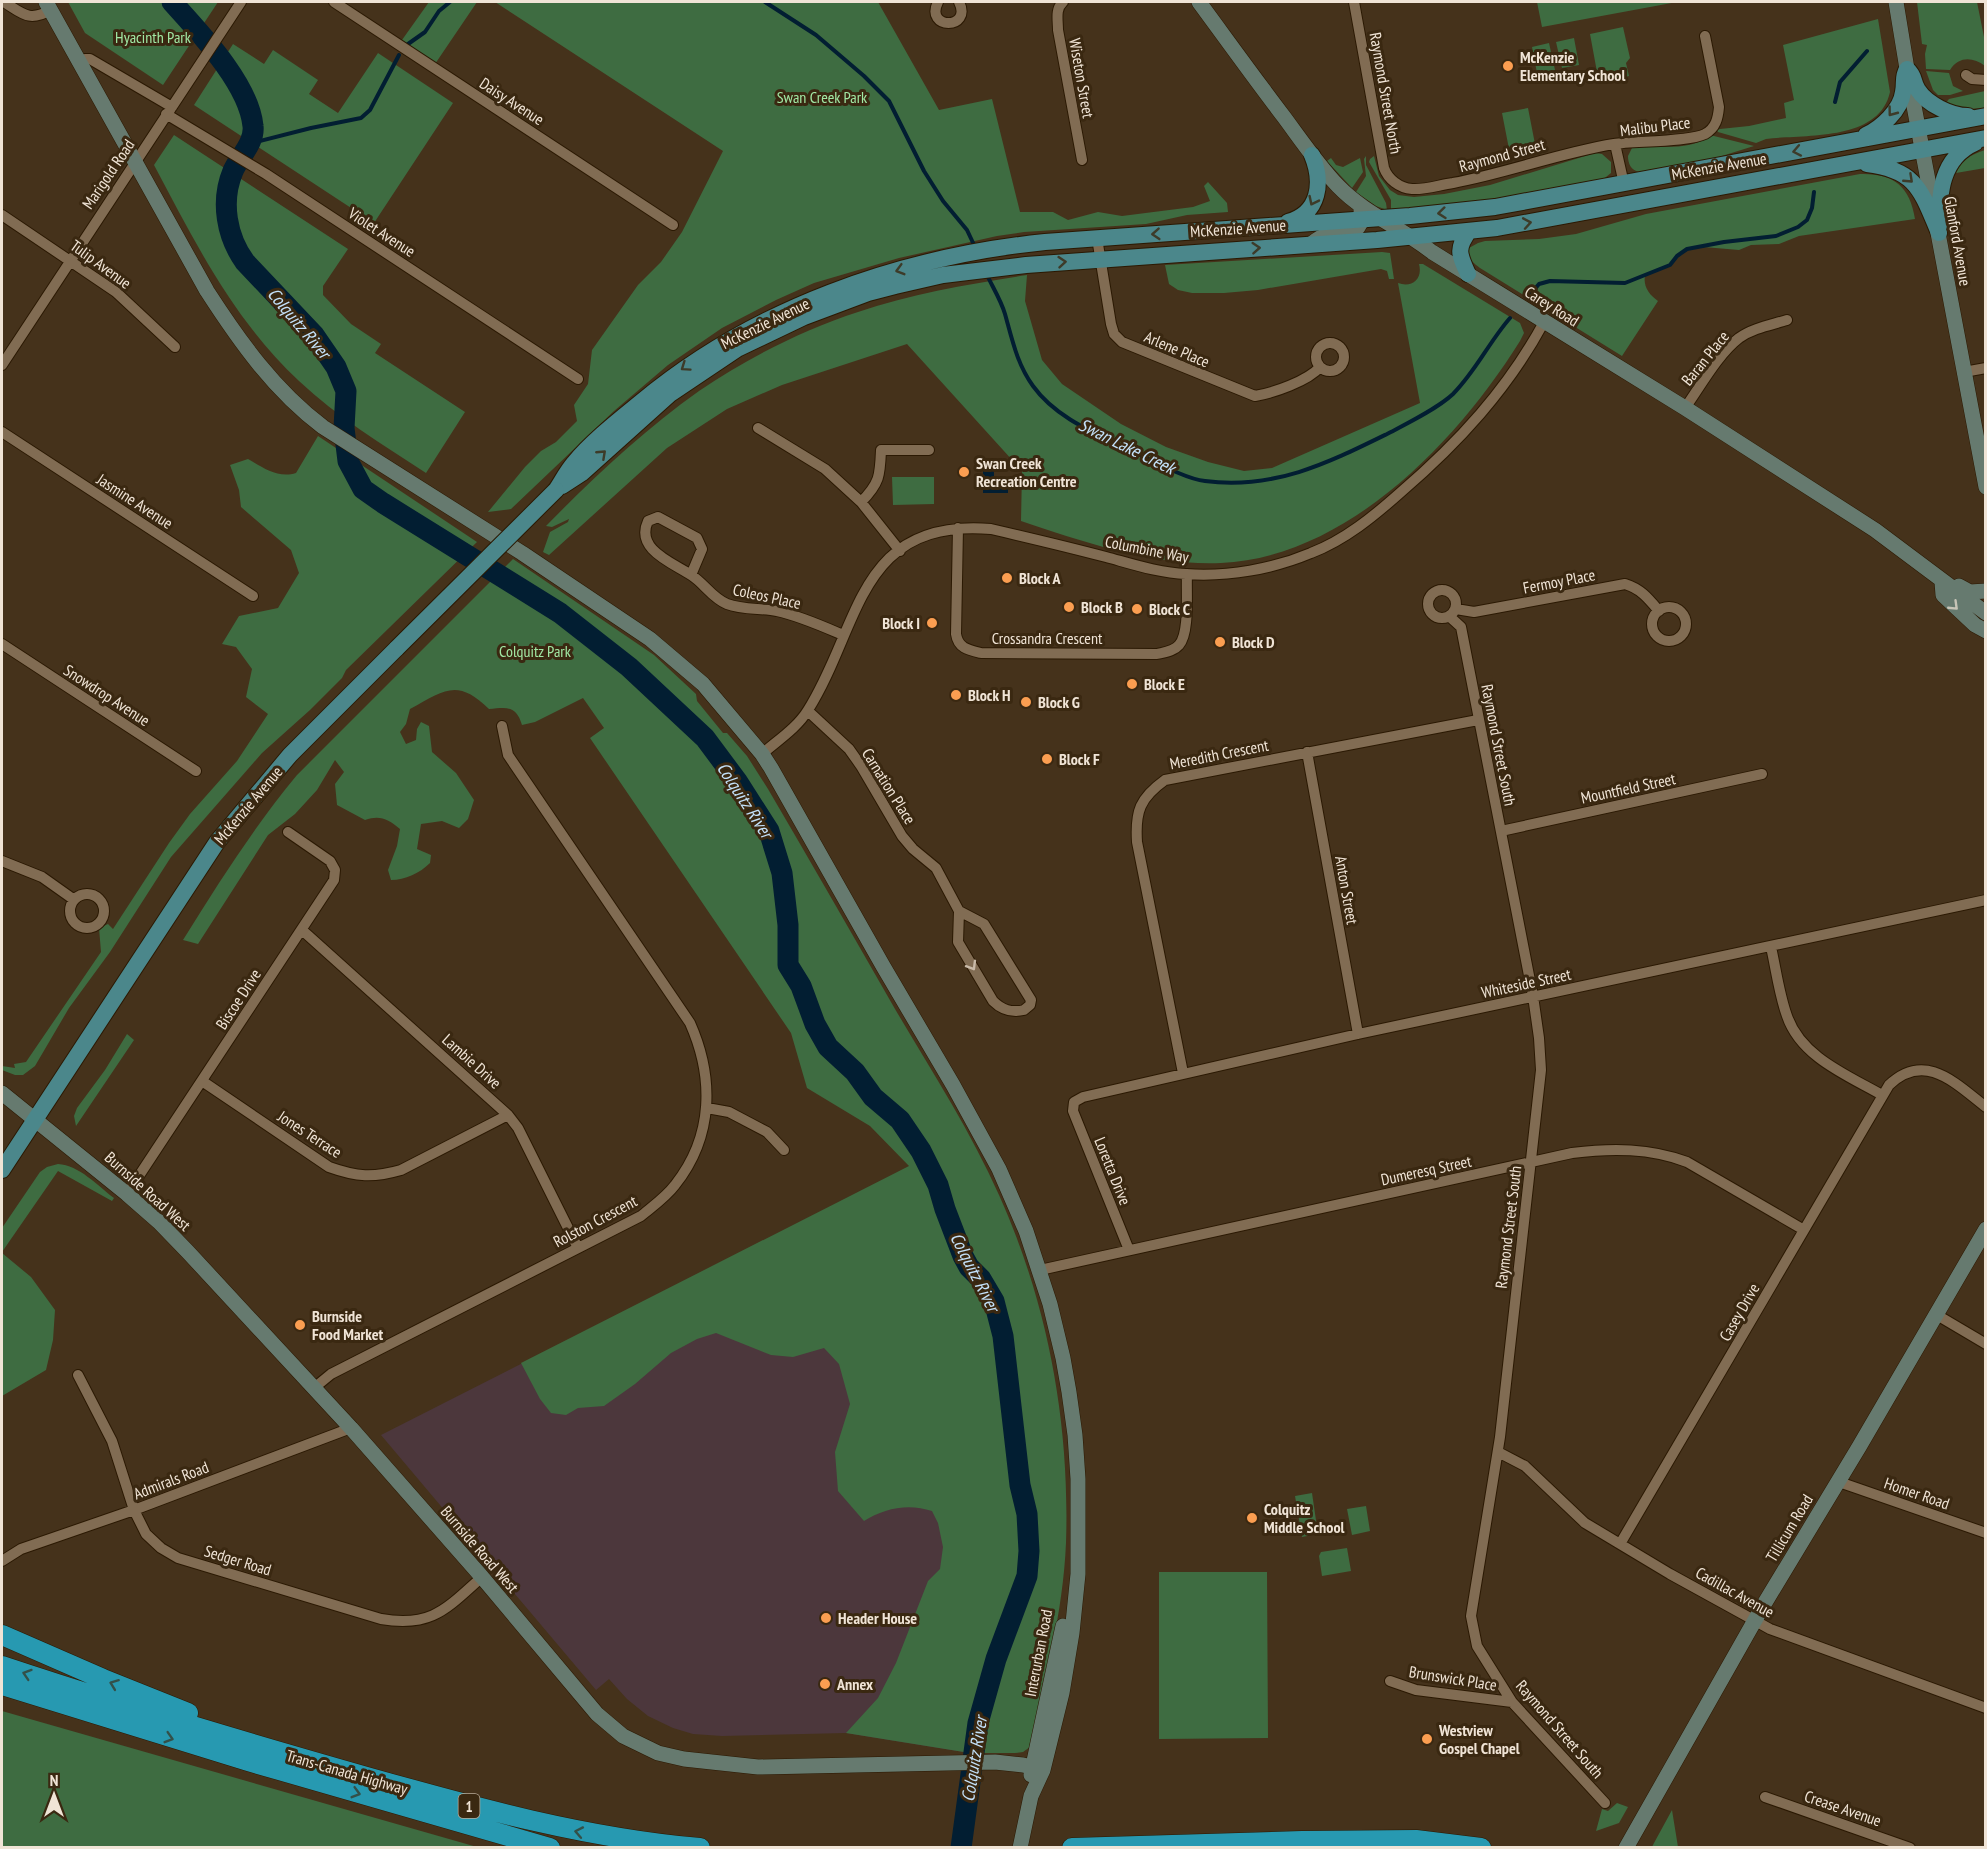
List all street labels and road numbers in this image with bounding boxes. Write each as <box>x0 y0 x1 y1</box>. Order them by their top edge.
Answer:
street label: Raymond Street North <box>1365 31 1407 155</box>
street label: Wiseton Street <box>1065 36 1099 120</box>
street label: Daisy Avenue <box>476 73 548 129</box>
street label: Malibu Place <box>1619 112 1691 140</box>
street label: Raymond Street <box>1457 134 1548 176</box>
street label: Marigold Road <box>77 135 139 213</box>
street label: McKenzie Avenue <box>1670 148 1768 184</box>
street label: Glanford Avenue <box>1940 195 1976 287</box>
street label: Violet Avenue <box>344 202 419 261</box>
street label: McKenzie Avenue <box>1189 215 1287 241</box>
street label: Tulip Avenue <box>67 235 135 293</box>
street label: Carey Road <box>1521 281 1583 331</box>
street label: McKenzie Avenue <box>717 293 813 353</box>
street label: Arlene Place <box>1141 326 1213 372</box>
street label: Baran Place <box>1677 327 1733 389</box>
street label: Jasmine Avenue <box>92 468 177 533</box>
street label: Columbine Way <box>1104 531 1190 567</box>
street label: Fermoy Place <box>1521 564 1597 598</box>
street label: Coleos Place <box>731 579 803 613</box>
street label: Crossandra Crescent <box>992 628 1103 648</box>
street label: Snowdrop Avenue <box>60 660 154 730</box>
street label: Raymond Street South <box>1477 683 1521 807</box>
street label: Meredith Crescent <box>1168 735 1271 773</box>
street label: Carnation Place <box>858 744 920 828</box>
street label: McKenzie Avenue <box>209 762 287 848</box>
street label: Mountfield Street <box>1579 768 1678 808</box>
street label: Anton Street <box>1331 854 1363 926</box>
street label: Whiteside Street <box>1479 964 1573 1002</box>
street label: Biscoe Drive <box>211 965 265 1033</box>
street label: Lambie Drive <box>438 1029 506 1093</box>
street label: Jones Terrace <box>273 1105 346 1162</box>
street label: Loretta Drive <box>1090 1134 1136 1208</box>
street label: Burnside Road West <box>101 1147 196 1235</box>
street label: Dumeresq Street <box>1379 1151 1474 1189</box>
street label: Raymond Street South <box>1491 1165 1525 1289</box>
street label: Rolston Crescent <box>550 1190 641 1251</box>
street label: Casey Drive <box>1715 1280 1763 1344</box>
street label: Admirals Road <box>131 1456 212 1503</box>
street label: Homer Road <box>1882 1473 1952 1513</box>
street label: Tillicum Road <box>1761 1491 1817 1565</box>
street label: Burnside Road West <box>437 1501 524 1597</box>
street label: Sedger Road <box>202 1540 274 1580</box>
street label: Cadillac Avenue <box>1692 1562 1778 1622</box>
street label: Interurban Road <box>1020 1608 1056 1698</box>
street label: Brunswick Place <box>1408 1661 1498 1695</box>
street label: Raymond Street South <box>1512 1676 1608 1782</box>
street label: Trans-Canada Highway <box>284 1745 410 1799</box>
street label: Crease Avenue <box>1802 1786 1884 1830</box>
road number: 1 <box>458 1794 480 1818</box>

